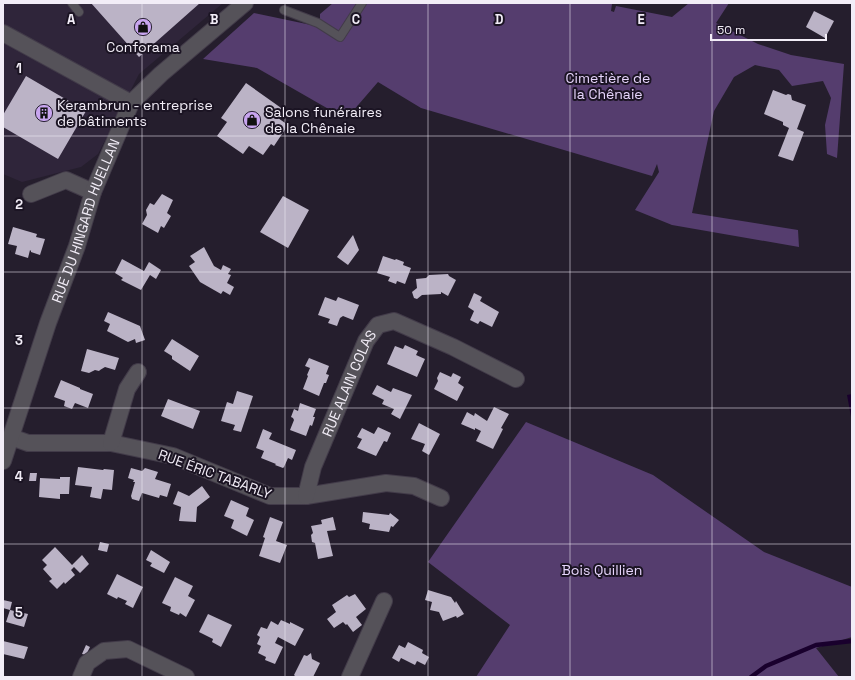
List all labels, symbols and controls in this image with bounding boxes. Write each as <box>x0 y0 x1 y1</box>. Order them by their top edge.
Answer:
text: A <box>67 11 76 28</box>
text: B <box>210 11 219 28</box>
text: C <box>352 11 360 28</box>
text: D <box>495 11 504 28</box>
text: E <box>637 11 645 28</box>
scale bar <box>711 16 826 42</box>
shop icon: Conforama <box>133 17 153 37</box>
text: 50 m <box>717 22 745 38</box>
place label: Conforama <box>106 38 180 56</box>
text: 1 <box>16 60 22 77</box>
park label: Cimetière de la Chênaie <box>566 69 650 103</box>
place label: Kerambrun - entreprise de bâtiments <box>57 96 213 130</box>
building icon: Kerambrun - entreprise de bâtiments <box>34 103 54 123</box>
place label: Salons funéraires de la Chênaie <box>265 103 382 137</box>
shop icon: Salons funéraires de la Chênaie <box>242 110 262 130</box>
street label: RUE DU HINGARD HUELLAN <box>47 136 124 305</box>
text: 2 <box>15 196 23 213</box>
street label: RUE ALAIN COLAS <box>318 326 380 439</box>
text: 3 <box>15 332 23 349</box>
street label: RUE ÉRIC TABARLY <box>156 445 275 503</box>
text: 4 <box>15 468 23 485</box>
park label: Bois Quillien <box>562 561 642 579</box>
text: 5 <box>15 604 23 621</box>

